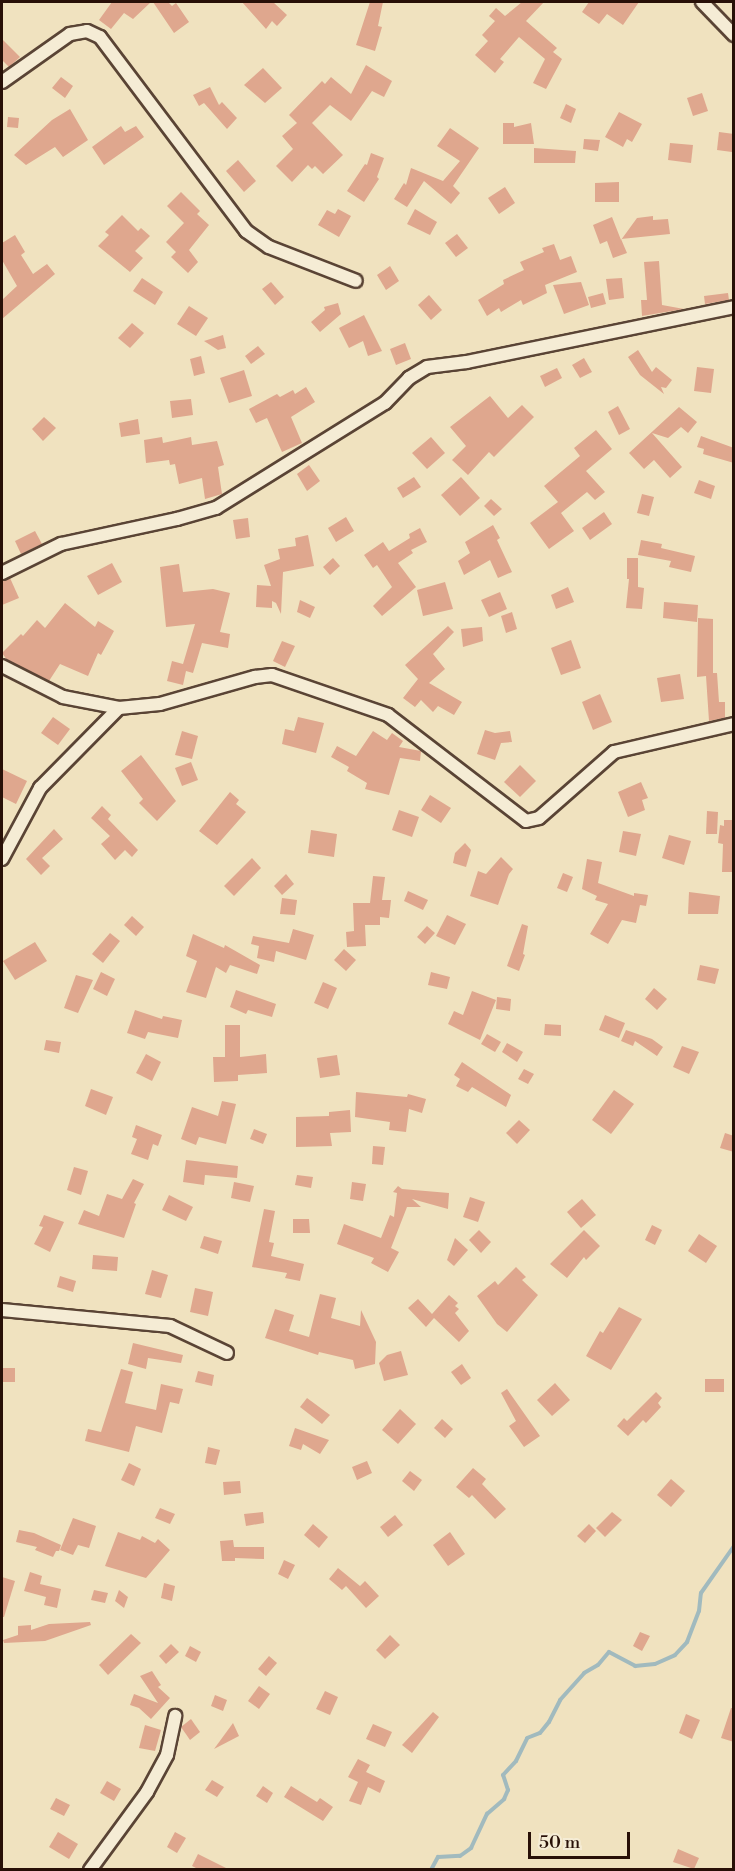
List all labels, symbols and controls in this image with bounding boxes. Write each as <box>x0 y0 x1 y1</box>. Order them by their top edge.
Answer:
scale bar <box>531 1820 633 1858</box>
text: 50 m <box>539 1831 580 1854</box>

